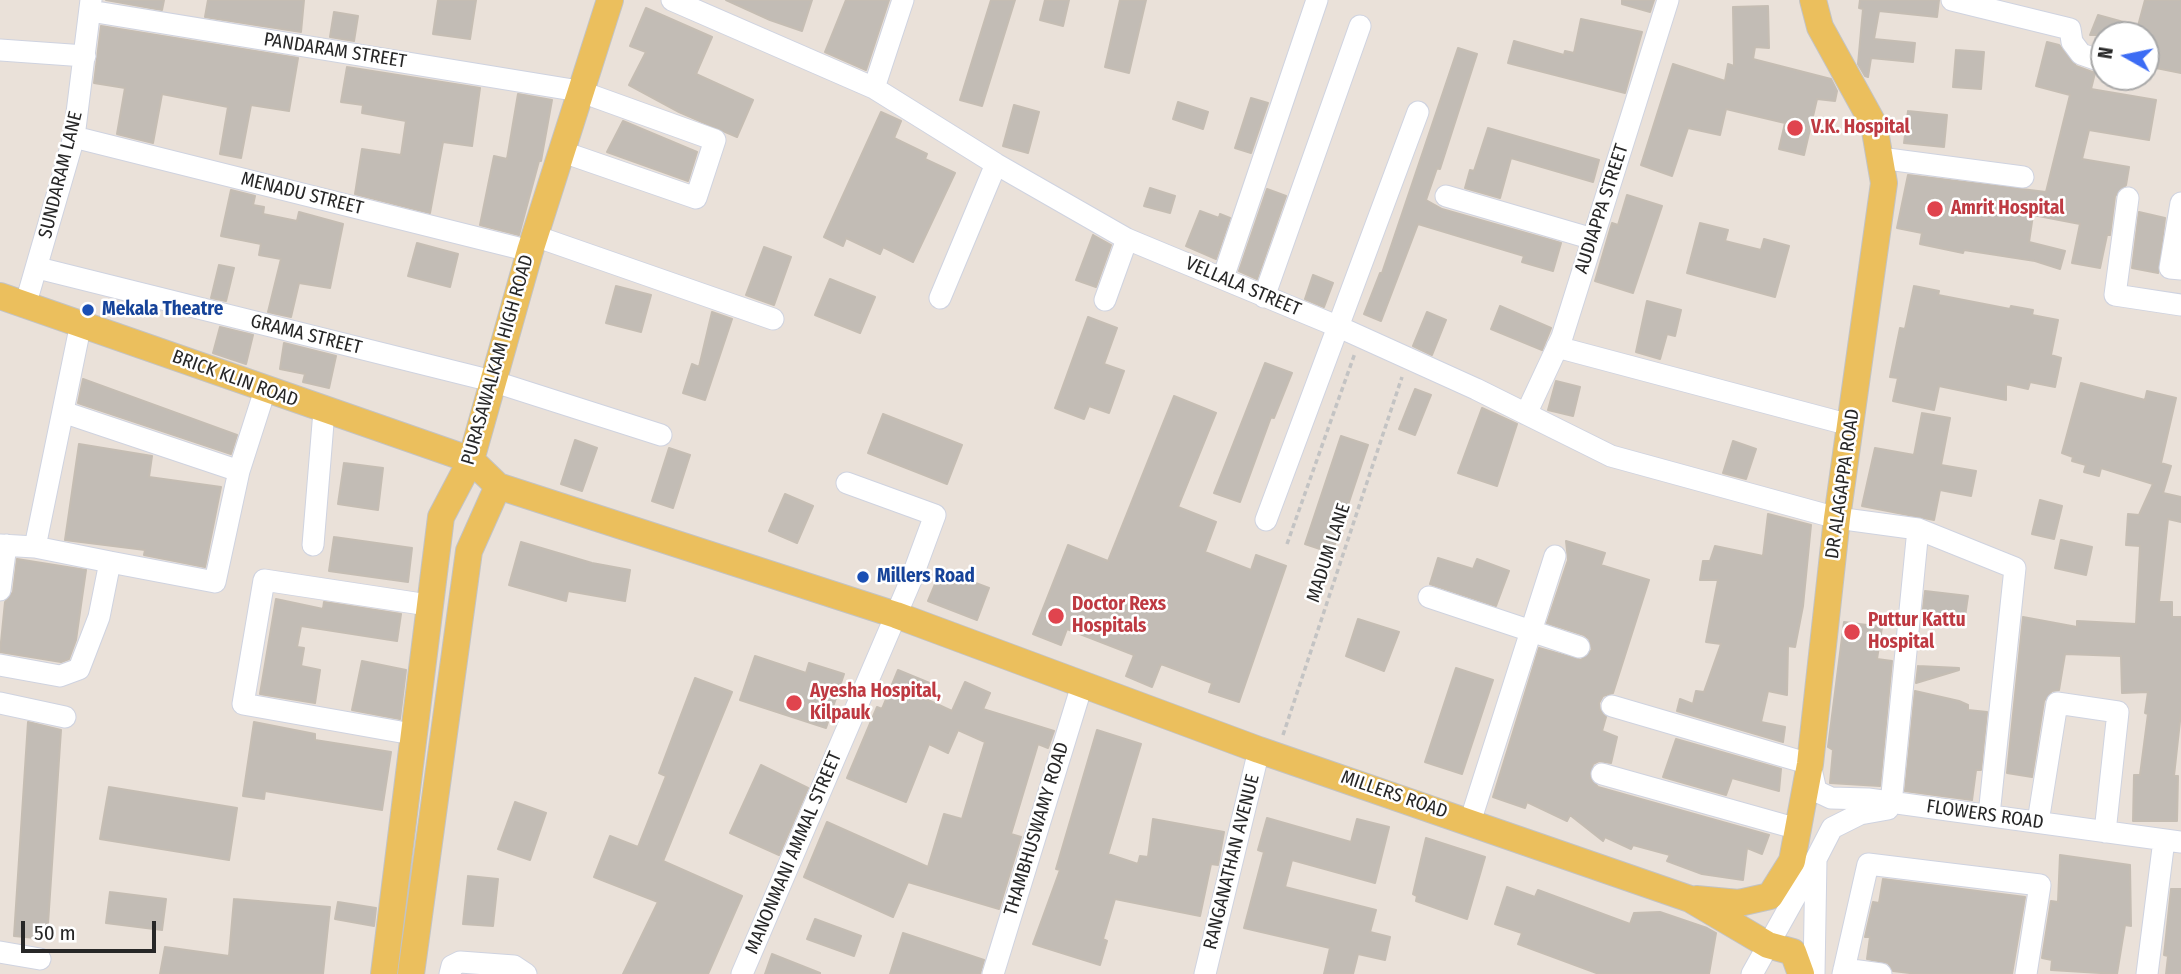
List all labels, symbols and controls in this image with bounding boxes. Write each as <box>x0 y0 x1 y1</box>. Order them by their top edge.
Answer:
north arrow <box>2090 21 2160 91</box>
street label: PANDARAM STREET <box>262 28 408 74</box>
text: N <box>2093 46 2118 60</box>
street label: SUNDARAM LANE <box>34 109 88 241</box>
place label: V.K. Hospital <box>1811 117 1910 139</box>
marker: V.K. Hospital <box>1785 118 1805 138</box>
street label: AUDIAPPA STREET <box>1570 141 1634 277</box>
street label: MENADU STREET <box>238 168 366 220</box>
place label: Amrit Hospital <box>1951 198 2064 220</box>
marker: Amrit Hospital <box>1925 199 1945 219</box>
street label: PURASAWALKAM HIGH ROAD <box>457 252 539 468</box>
street label: VELLALA STREET <box>1182 252 1304 322</box>
place label: Mekala Theatre <box>102 299 223 321</box>
marker: Mekala Theatre <box>80 302 96 318</box>
street label: GRAMA STREET <box>248 310 364 360</box>
street label: BRICK KLIN ROAD <box>169 346 301 412</box>
street label: DR ALAGAPPA ROAD <box>1821 408 1865 560</box>
street label: MADUM LANE <box>1302 501 1356 605</box>
place label: Millers Road <box>877 566 975 588</box>
marker: Millers Road <box>855 569 871 585</box>
place label: Doctor Rexs Hospitals <box>1072 594 1166 638</box>
marker: Doctor Rexs Hospitals <box>1046 606 1066 626</box>
place label: Puttur Kattu Hospital <box>1868 610 1965 654</box>
marker: Puttur Kattu Hospital <box>1842 622 1862 642</box>
place label: Ayesha Hospital, Kilpauk <box>810 681 941 725</box>
marker: Ayesha Hospital, Kilpauk <box>784 693 804 713</box>
street label: THAMBHUSWAMY ROAD <box>1000 739 1074 919</box>
street label: MANONMANI AMMAL STREET <box>741 748 847 958</box>
street label: MILLERS ROAD <box>1338 766 1450 824</box>
street label: RANGANATHAN AVENUE <box>1199 772 1265 952</box>
street label: FLOWERS ROAD <box>1925 795 2045 835</box>
scale bar <box>24 908 159 952</box>
text: 50 m <box>34 920 76 946</box>

